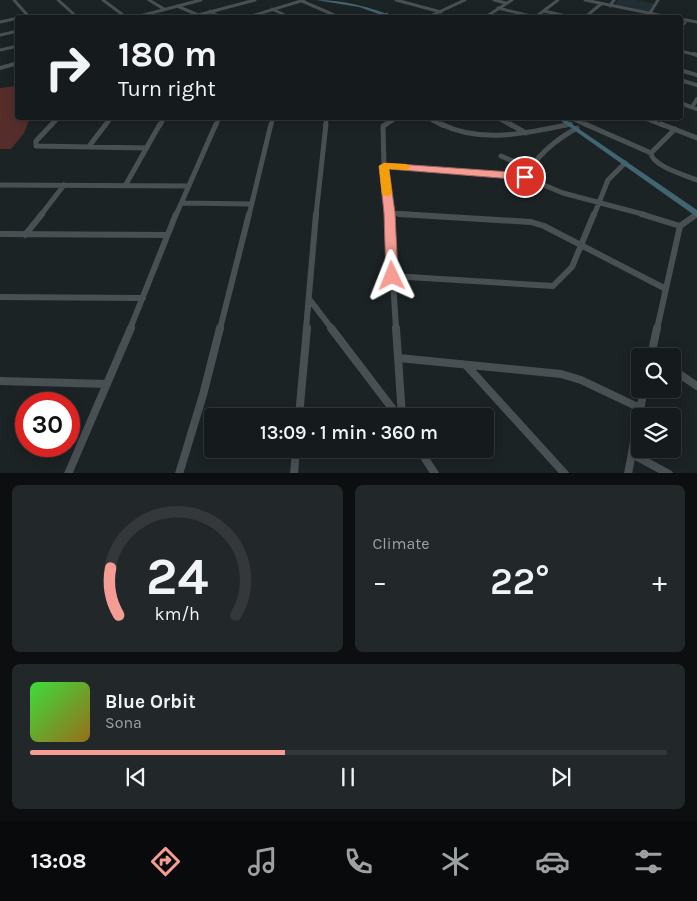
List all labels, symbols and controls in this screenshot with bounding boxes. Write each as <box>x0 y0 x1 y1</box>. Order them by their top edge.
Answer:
text: 180 m <box>118 34 217 75</box>
icon: right <box>35 35 100 100</box>
text: Turn right <box>118 76 216 102</box>
pin <box>504 156 546 198</box>
icon: arrive <box>511 163 539 191</box>
position arrow <box>365 249 417 301</box>
map controls <box>631 348 681 458</box>
button: search <box>631 348 681 398</box>
speed limit sign: 30 <box>15 392 80 457</box>
button: layers <box>631 408 681 458</box>
text: 13:09 · 1 min · 360 m <box>260 422 438 444</box>
text: Climate <box>373 534 430 553</box>
text: 24 <box>146 546 209 607</box>
text: 22° <box>490 559 550 604</box>
text: − <box>373 565 387 598</box>
text: + <box>652 565 667 598</box>
text: km/h <box>155 604 200 625</box>
text: Blue Orbit <box>105 691 196 713</box>
text: Sona <box>105 713 142 732</box>
icon: previous <box>122 763 150 791</box>
icon: pause <box>334 763 362 791</box>
icon: next <box>547 763 575 791</box>
icon: directions <box>148 844 183 879</box>
icon: music <box>245 844 280 879</box>
icon: phone <box>341 844 376 879</box>
icon: climate <box>438 844 473 879</box>
icon: car <box>535 844 570 879</box>
icon: filters <box>631 844 666 879</box>
text: 13:08 <box>31 848 86 874</box>

